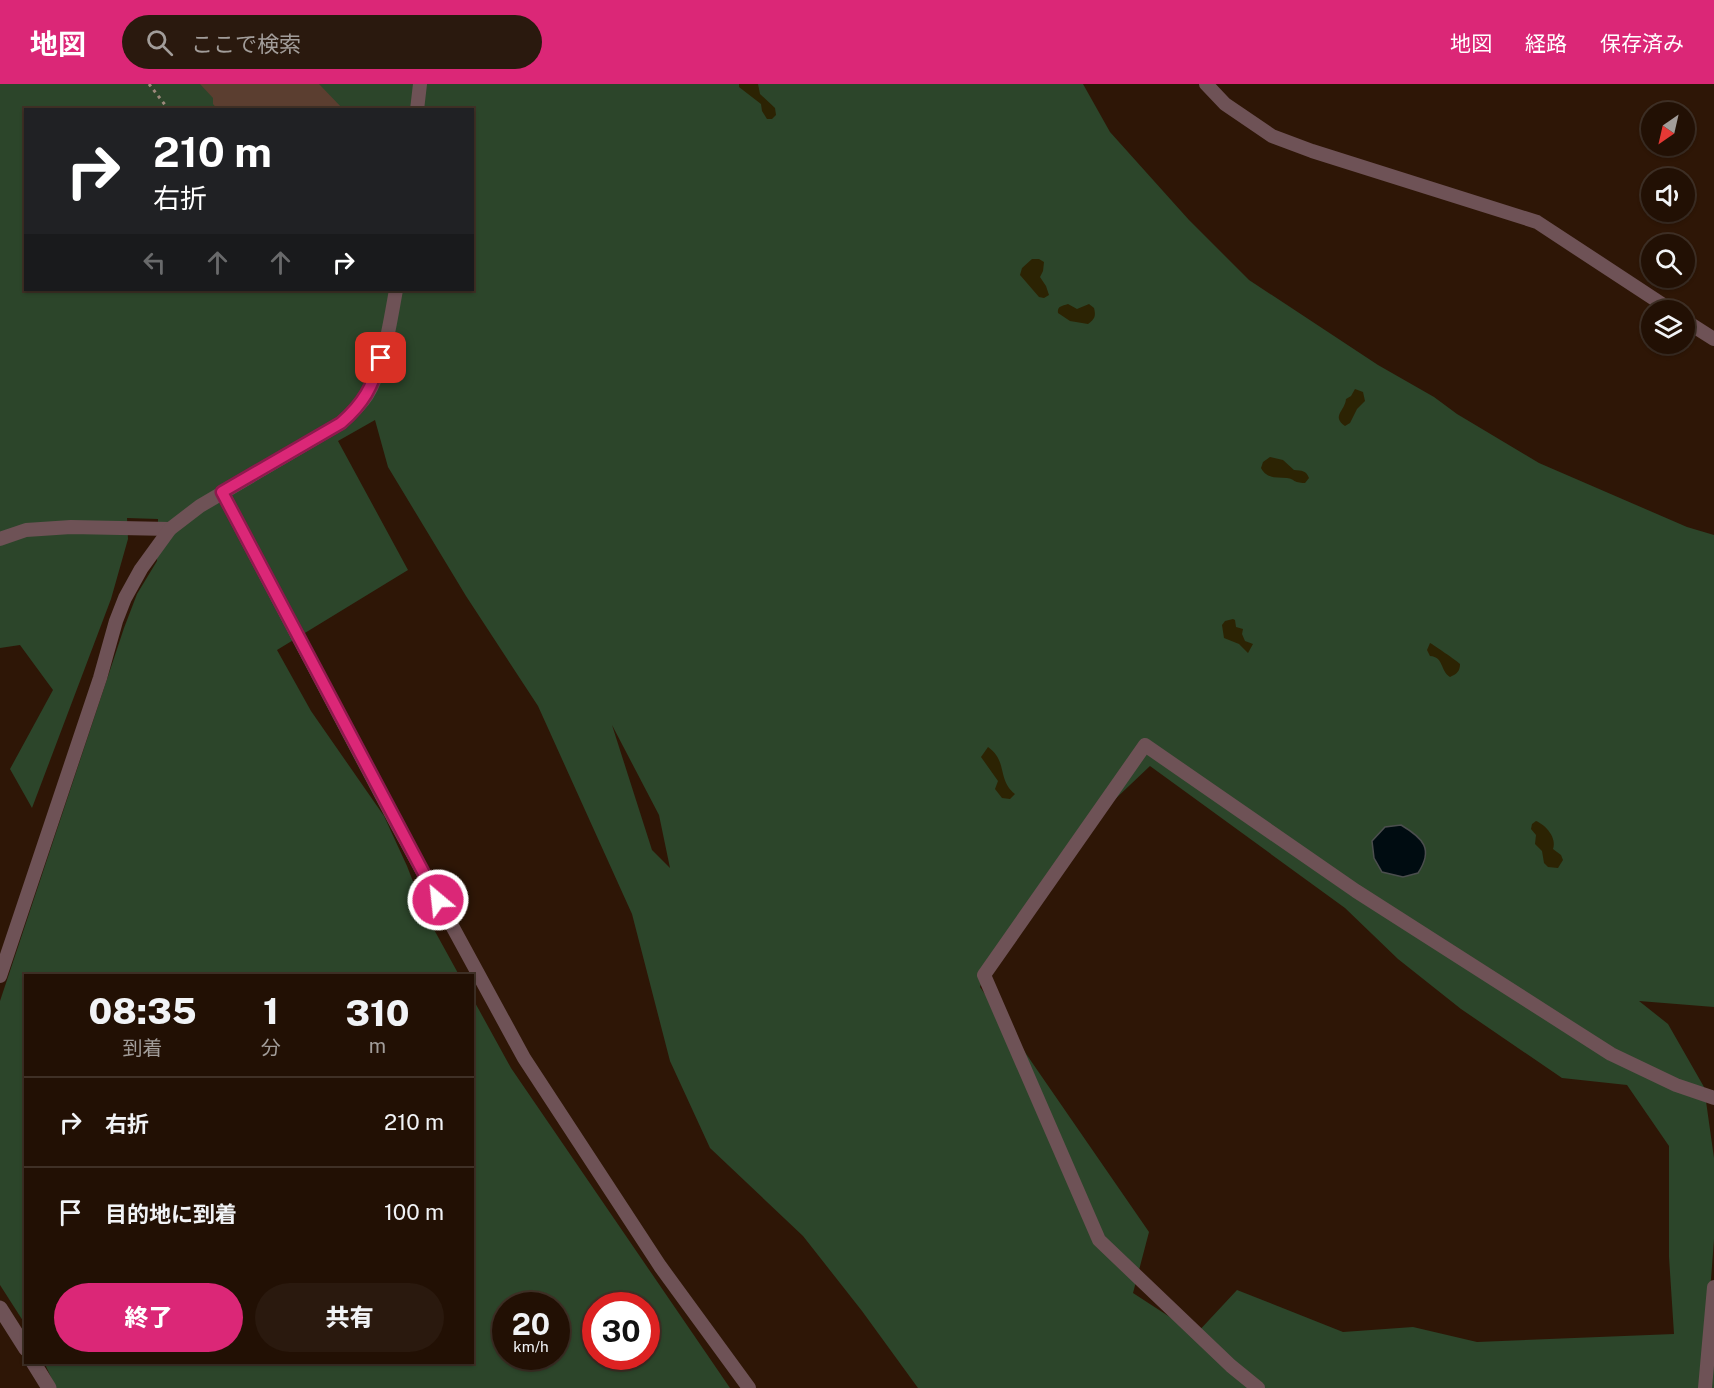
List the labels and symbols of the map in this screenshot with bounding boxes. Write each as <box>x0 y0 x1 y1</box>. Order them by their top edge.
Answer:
north arrow <box>1641 102 1695 156</box>
pin <box>355 332 406 383</box>
position arrow <box>406 868 470 932</box>
speed limit sign: 30 <box>582 1292 660 1370</box>

